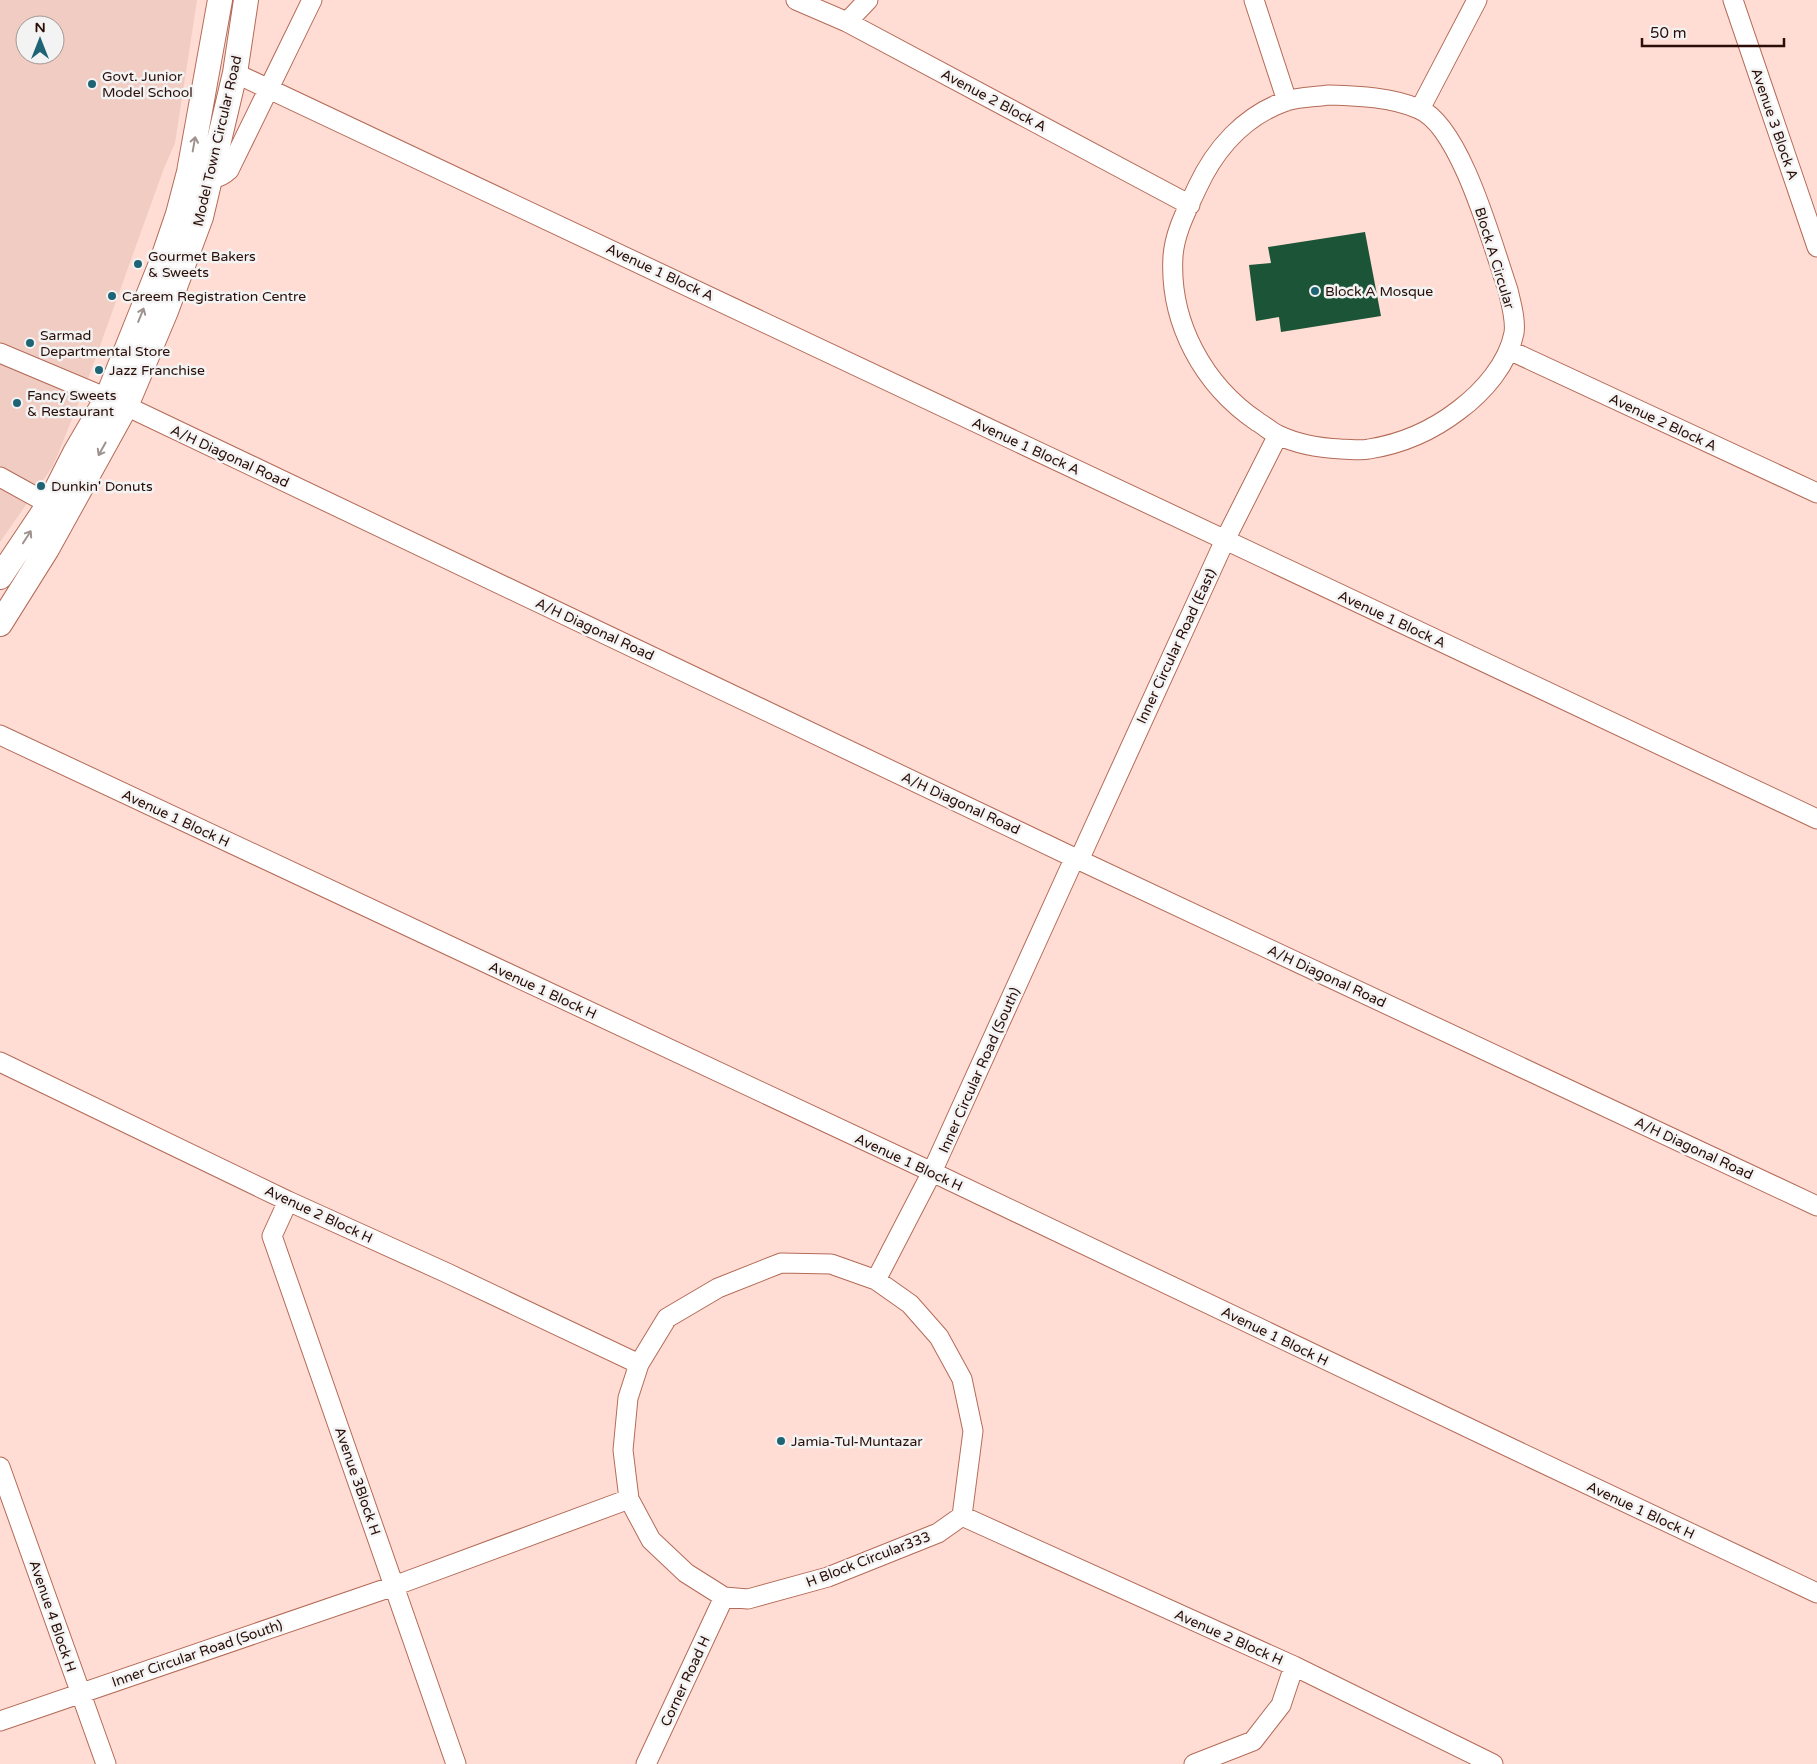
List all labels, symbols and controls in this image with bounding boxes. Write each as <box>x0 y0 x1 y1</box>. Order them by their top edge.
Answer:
north arrow <box>15 15 65 65</box>
scale bar <box>1642 15 1784 47</box>
text: N <box>34 19 46 36</box>
text: 50 m <box>1650 24 1687 42</box>
street label: Model Town Circular Road <box>190 54 245 228</box>
street label: Avenue 2 Block A <box>938 65 1049 135</box>
street label: Avenue 3 Block A <box>1747 66 1802 182</box>
place label: Govt. Junior Model School <box>102 68 193 101</box>
marker: Govt. Junior Model School <box>86 78 98 90</box>
one-way arrow <box>190 136 200 152</box>
street label: Block A Circular <box>1471 205 1518 312</box>
street label: Avenue 1 Block A <box>603 240 716 305</box>
place label: Gourmet Bakers & Sweets <box>148 248 256 281</box>
marker: Gourmet Bakers & Sweets <box>132 258 144 270</box>
place label: Block A Mosque <box>1325 283 1433 300</box>
marker: Block A Mosque <box>1309 285 1321 297</box>
place label: Careem Registration Centre <box>122 288 306 305</box>
marker: Careem Registration Centre <box>106 290 118 302</box>
one-way arrow <box>136 308 146 323</box>
place label: Sarmad Departmental Store <box>40 327 170 360</box>
marker: Sarmad Departmental Store <box>24 337 36 349</box>
place label: Jazz Franchise <box>109 362 205 379</box>
marker: Jazz Franchise <box>93 364 105 376</box>
place label: Fancy Sweets & Restaurant <box>27 387 117 420</box>
street label: Avenue 2 Block A <box>1606 390 1719 455</box>
marker: Fancy Sweets & Restaurant <box>11 397 23 409</box>
street label: Avenue 1 Block A <box>969 414 1082 479</box>
street label: A/H Diagonal Road <box>168 422 292 491</box>
one-way arrow <box>97 441 106 456</box>
place label: Dunkin' Donuts <box>51 478 153 495</box>
marker: Dunkin' Donuts <box>35 480 47 492</box>
one-way arrow <box>22 530 32 544</box>
street label: Inner Circular Road (East) <box>1133 566 1220 726</box>
street label: Avenue 1 Block A <box>1335 587 1448 652</box>
street label: A/H Diagonal Road <box>533 595 657 664</box>
street label: A/H Diagonal Road <box>899 769 1023 838</box>
street label: Avenue 1 Block H <box>119 786 232 851</box>
street label: A/H Diagonal Road <box>1265 942 1389 1011</box>
street label: Avenue 1 Block H <box>486 958 599 1023</box>
street label: Inner Circular Road (South) <box>935 985 1024 1156</box>
street label: A/H Diagonal Road <box>1632 1114 1756 1183</box>
street label: Avenue 1 Block H <box>852 1130 965 1195</box>
street label: Avenue 2 Block H <box>262 1182 375 1247</box>
street label: Avenue 1 Block H <box>1218 1303 1331 1370</box>
street label: Avenue 3Block H <box>331 1425 384 1538</box>
place label: Jamia-Tul-Muntazar <box>791 1433 923 1450</box>
marker: Jamia-Tul-Muntazar <box>775 1435 787 1447</box>
street label: Avenue 1 Block H <box>1584 1478 1697 1543</box>
street label: H Block Circular333 <box>804 1528 933 1591</box>
street label: Avenue 4 Block H <box>25 1558 80 1674</box>
street label: Avenue 2 Block H <box>1172 1606 1286 1669</box>
street label: Inner Circular Road (South) <box>110 1616 285 1691</box>
street label: Corner Road H <box>657 1633 714 1729</box>

